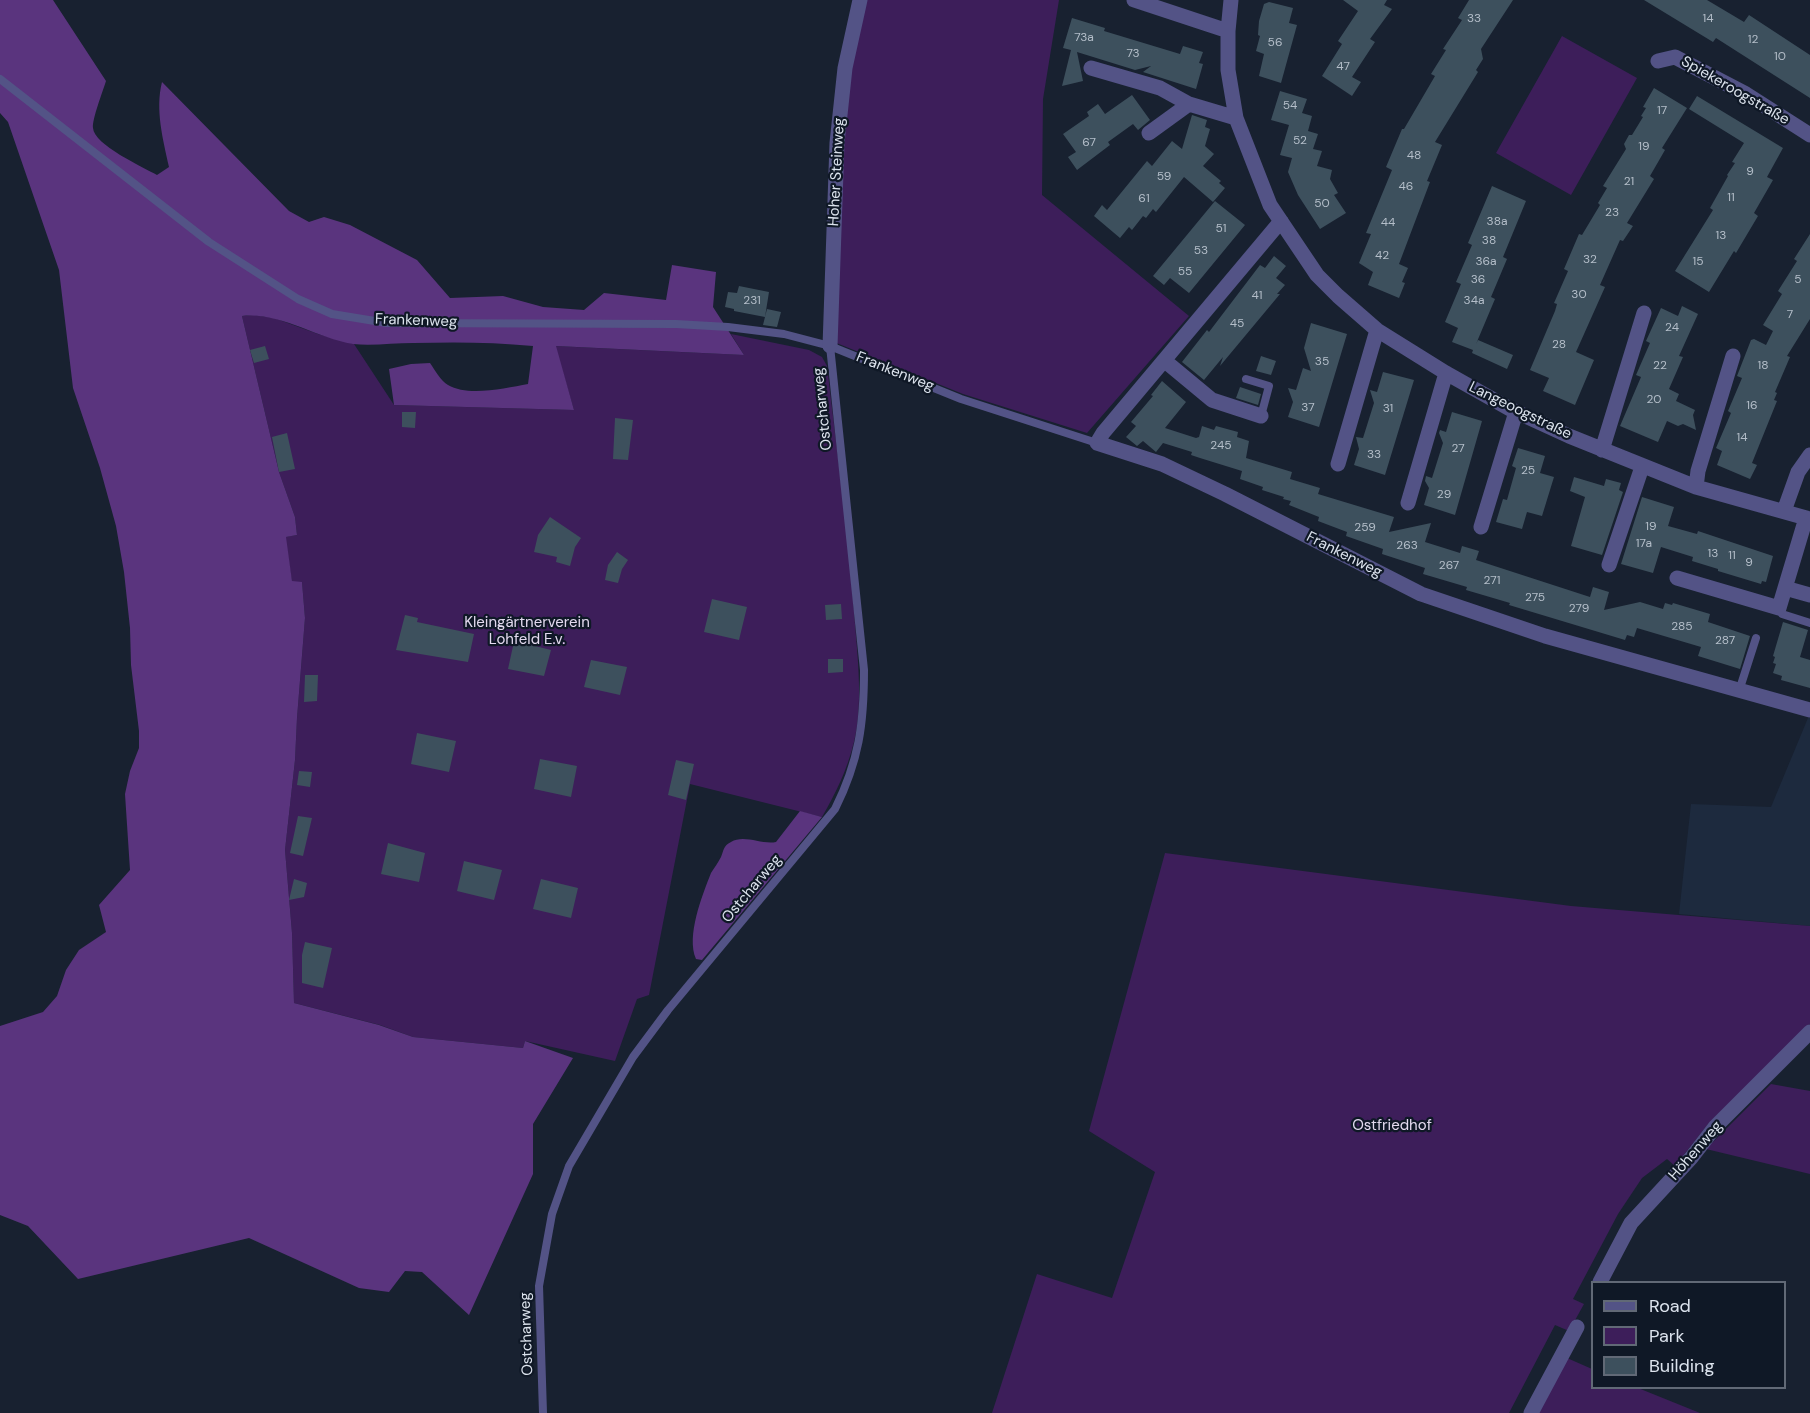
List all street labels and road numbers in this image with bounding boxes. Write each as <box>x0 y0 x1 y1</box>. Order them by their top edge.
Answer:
street label: Spiekeroogstraße <box>1678 53 1792 129</box>
street label: Hoher Steinweg <box>825 117 849 227</box>
street label: Frankenweg <box>374 311 458 331</box>
street label: Frankenweg <box>853 348 937 396</box>
street label: Ostcharweg <box>810 367 836 451</box>
street label: Langeoogstraße <box>1466 378 1574 444</box>
street label: Frankenweg <box>1303 528 1385 582</box>
street label: Ostcharweg <box>718 851 786 927</box>
street label: Höhenweg <box>1665 1118 1727 1184</box>
street label: Ostcharweg <box>517 1292 537 1376</box>

